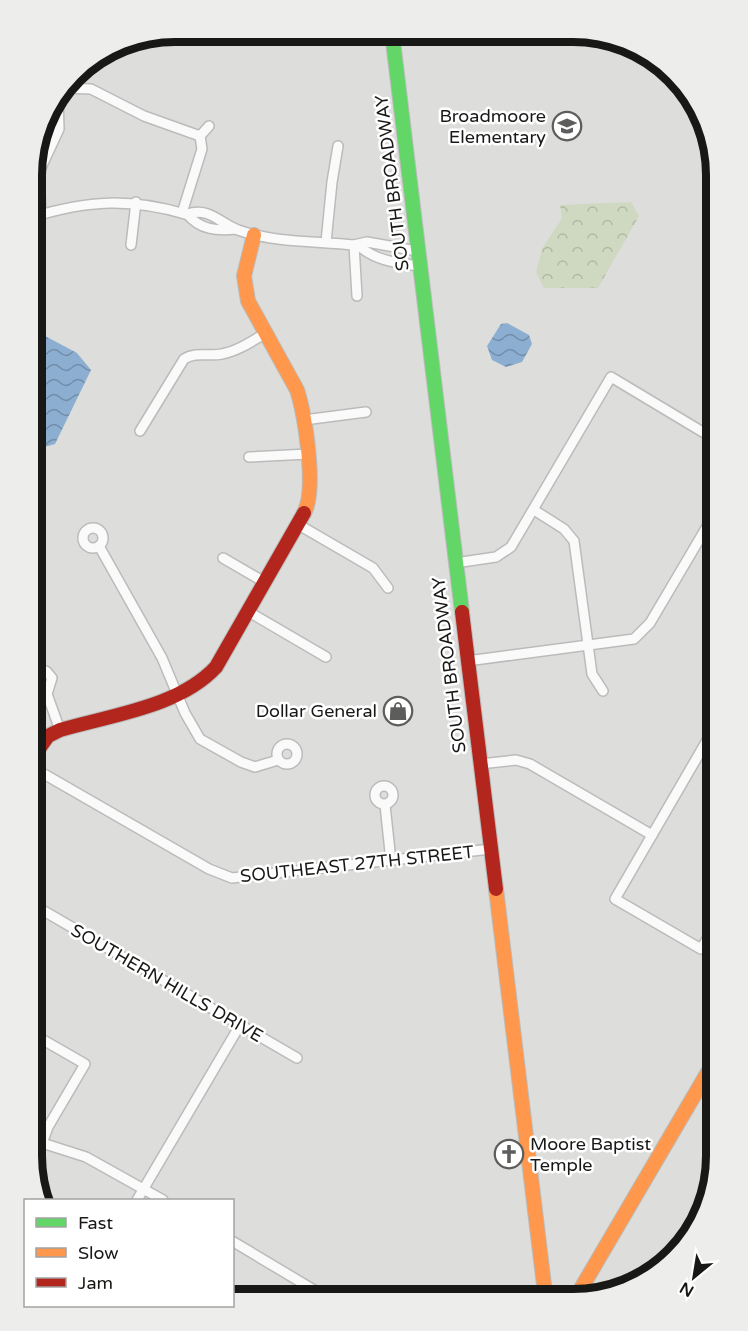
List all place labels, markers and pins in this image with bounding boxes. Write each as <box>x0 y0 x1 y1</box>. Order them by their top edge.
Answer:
place label: Broadmoore Elementary <box>439 105 546 148</box>
school or university icon: Broadmoore Elementary <box>551 110 583 142</box>
shop icon: Dollar General <box>382 695 414 727</box>
place label: Dollar General <box>256 700 377 722</box>
place label: Moore Baptist Temple <box>530 1133 651 1176</box>
church icon: Moore Baptist Temple <box>493 1138 525 1170</box>

